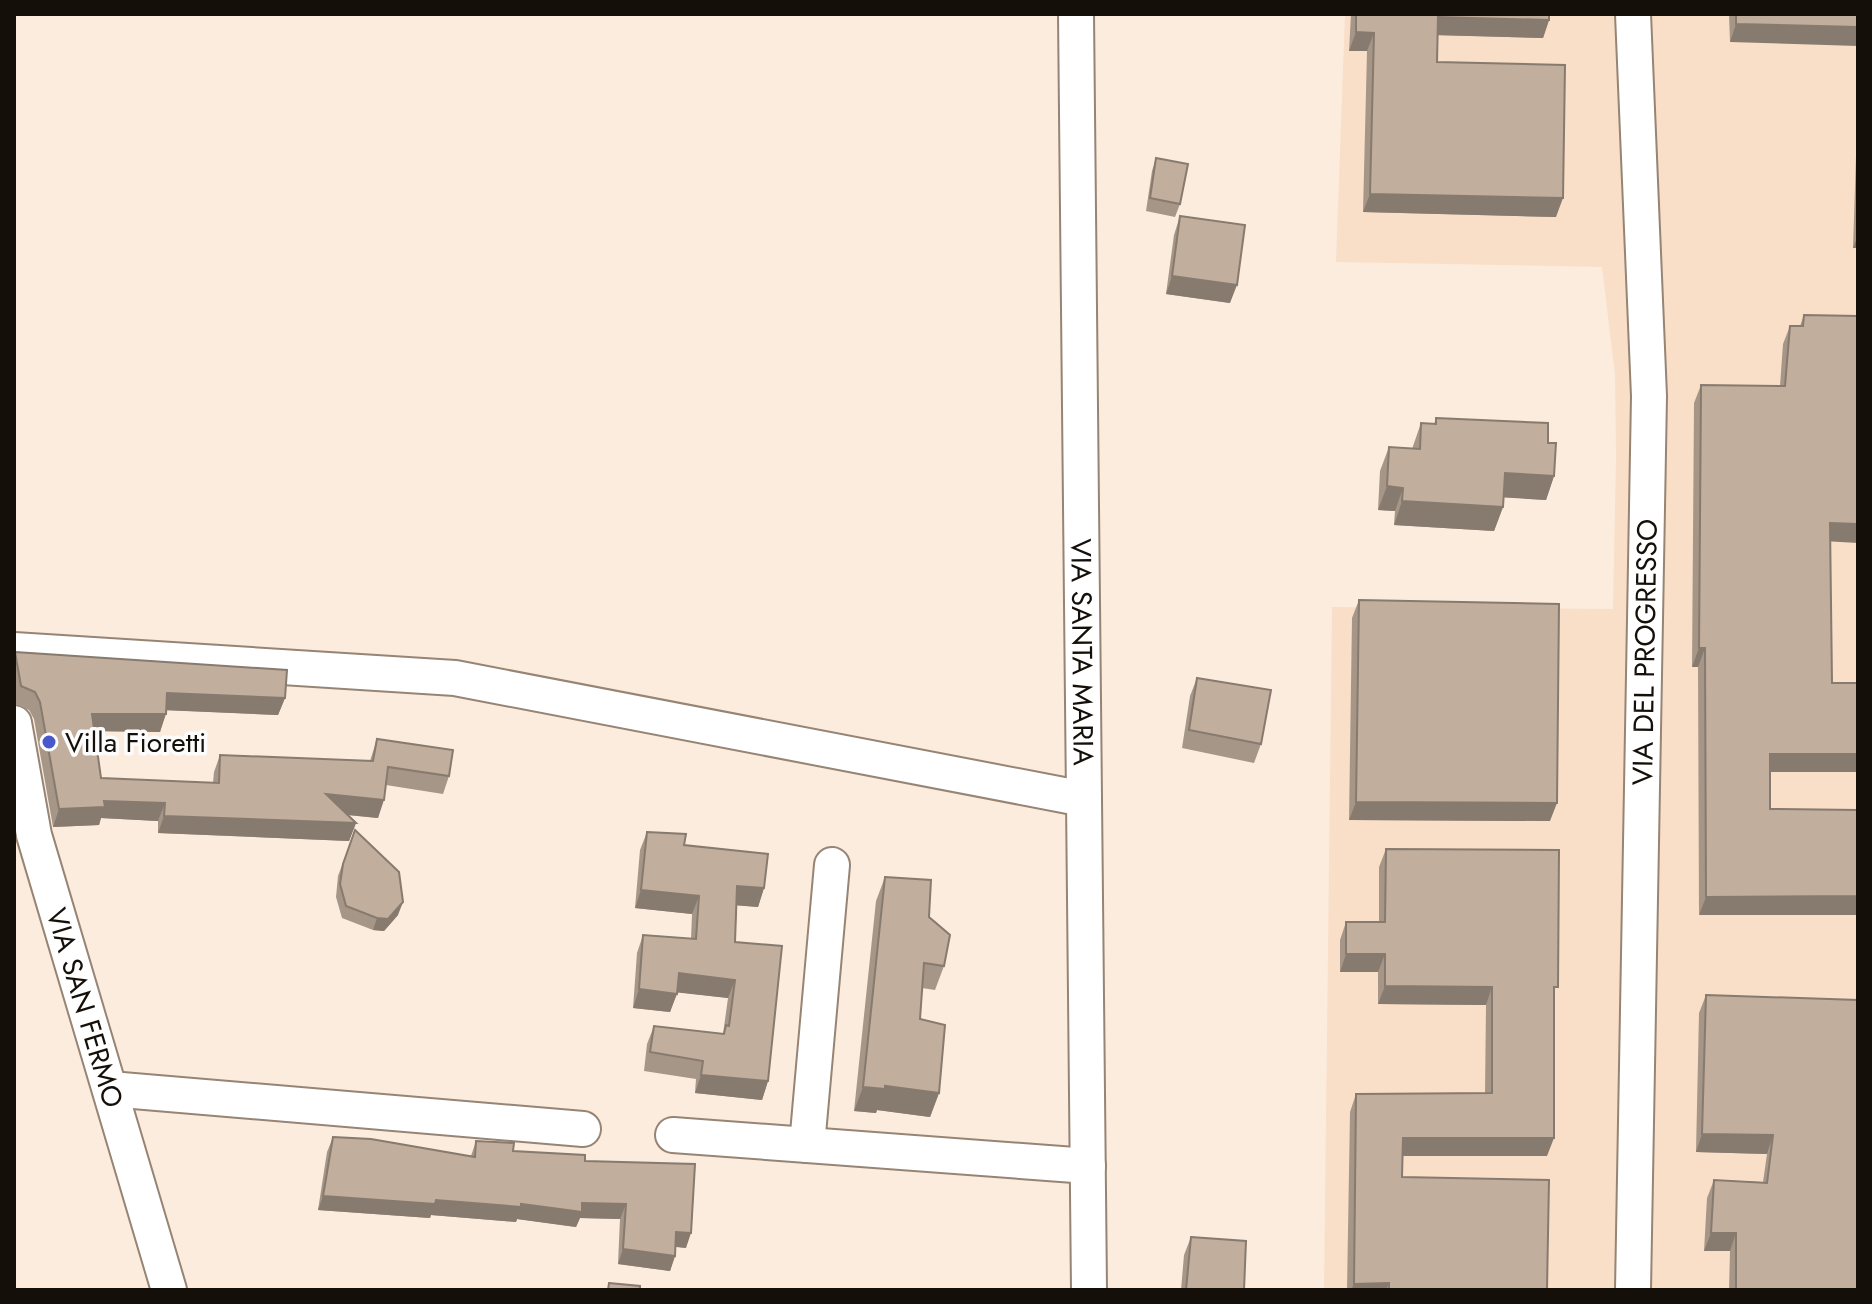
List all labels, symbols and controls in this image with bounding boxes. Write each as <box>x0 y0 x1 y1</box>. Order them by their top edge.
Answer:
street label: VIA DEL PROGRESSO <box>1622 518 1667 786</box>
street label: VIA SANTA MARIA <box>1061 538 1104 766</box>
place label: Villa Fioretti <box>65 722 206 763</box>
marker: Villa Fioretti <box>40 733 58 751</box>
street label: VIA SAN FERMO <box>36 903 134 1112</box>

